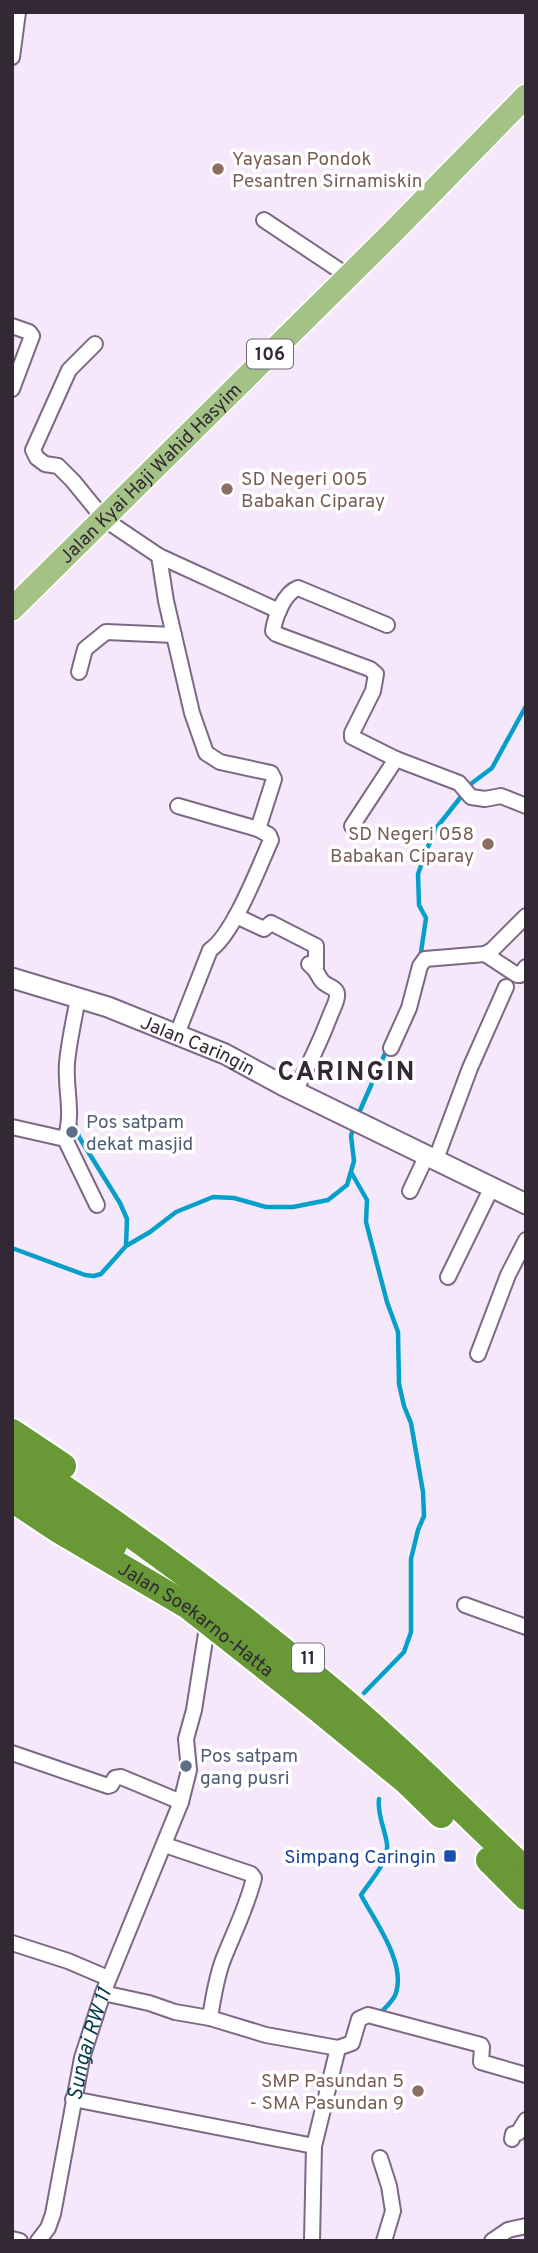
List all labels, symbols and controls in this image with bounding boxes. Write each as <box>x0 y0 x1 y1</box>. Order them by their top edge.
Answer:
place label: Yayasan Pondok Pesantren Sirnamiskin <box>232 148 422 194</box>
marker: Yayasan Pondok Pesantren Sirnamiskin <box>210 161 226 177</box>
road number: 106 <box>247 340 293 368</box>
street label: Jalan Kyai Haji Wahid Hasyim <box>55 379 248 569</box>
place label: SD Negeri 005 Babakan Ciparay <box>241 468 385 514</box>
marker: SD Negeri 005 Babakan Ciparay <box>219 481 235 497</box>
place label: SD Negeri 058 Babakan Ciparay <box>330 823 474 869</box>
marker: SD Negeri 058 Babakan Ciparay <box>480 836 496 852</box>
street label: Jalan Caringin <box>137 1011 259 1082</box>
district label: CARINGIN <box>278 1057 416 1090</box>
place label: Pos satpam dekat masjid <box>86 1111 193 1157</box>
marker: Pos satpam dekat masjid <box>64 1124 80 1140</box>
street label: Jalan Soekarno-Hatta <box>113 1557 278 1683</box>
road number: 11 <box>292 1644 324 1672</box>
place label: Pos satpam gang pusri <box>200 1745 298 1791</box>
marker: Pos satpam gang pusri <box>178 1758 194 1774</box>
place label: Simpang Caringin <box>284 1846 436 1870</box>
marker: Simpang Caringin <box>442 1848 458 1864</box>
water label: Sungai RW 11 <box>62 1983 119 2103</box>
place label: SMP Pasundan 5 - SMA Pasundan 9 <box>250 2070 404 2116</box>
marker: SMP Pasundan 5 - SMA Pasundan 9 <box>410 2083 426 2099</box>

